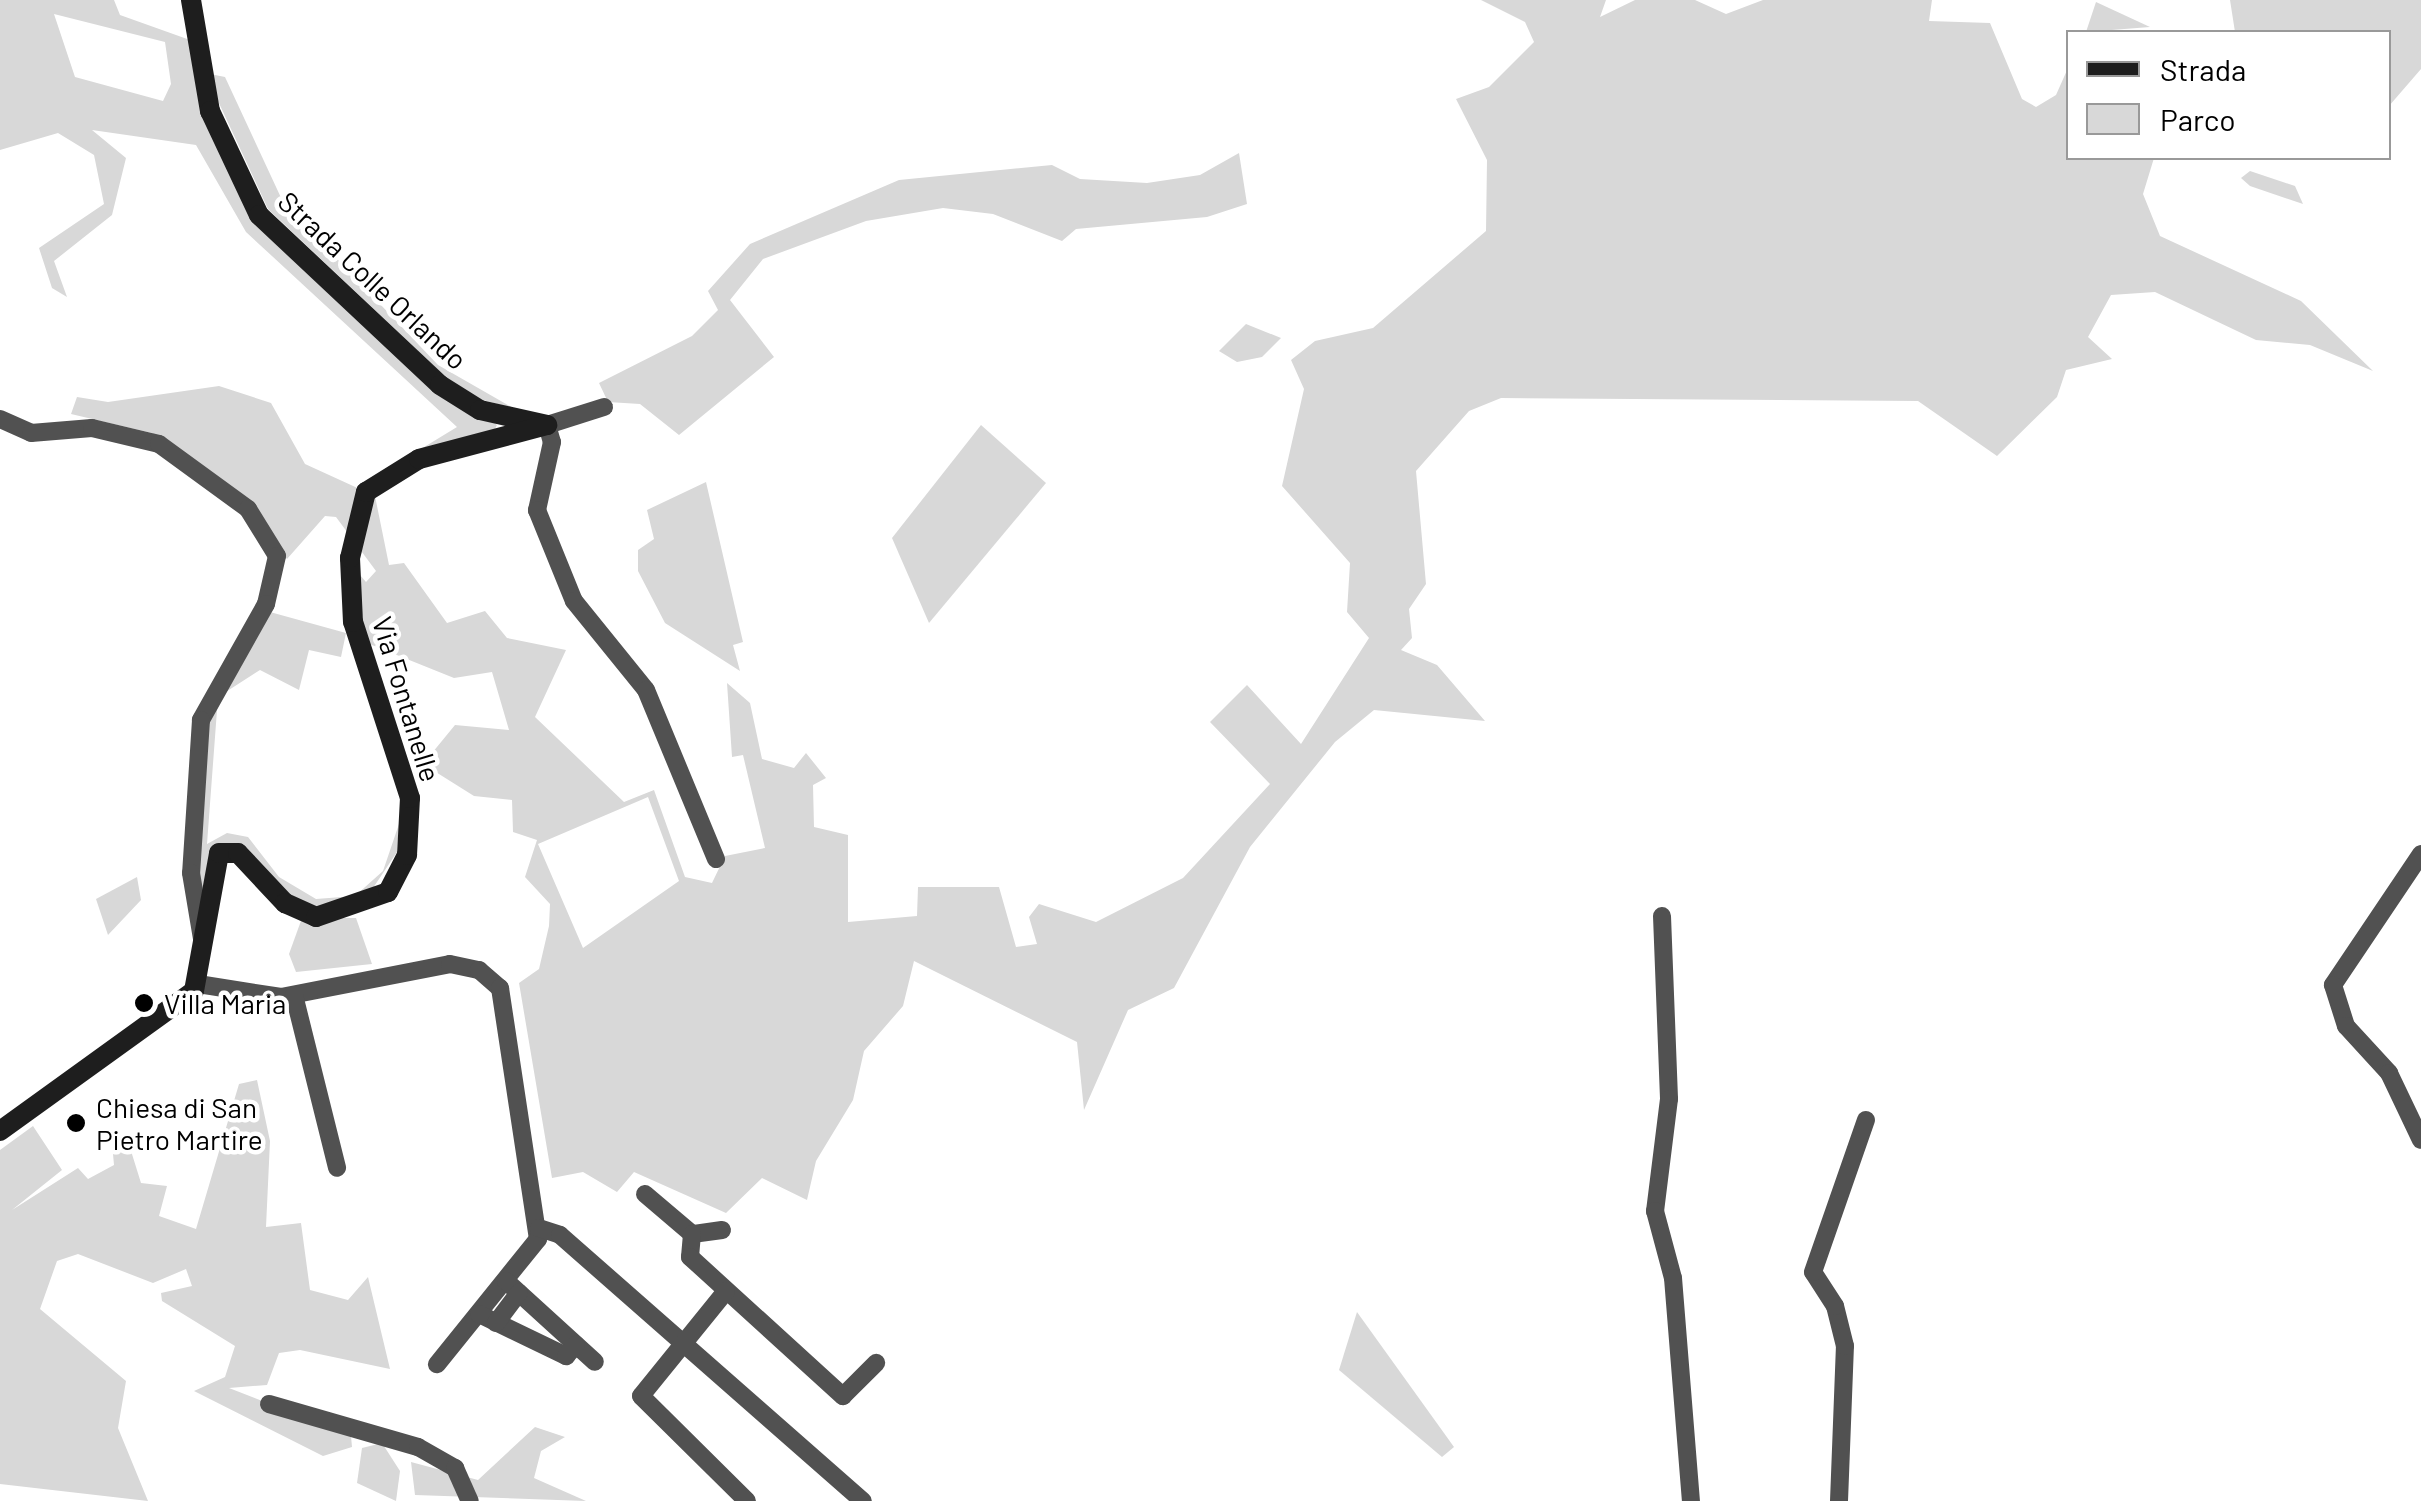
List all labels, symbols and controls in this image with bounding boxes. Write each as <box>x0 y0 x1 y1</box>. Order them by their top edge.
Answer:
legend <box>2066 30 2391 160</box>
text: Strada <box>2160 51 2246 87</box>
text: Parco <box>2160 101 2236 137</box>
street label: Strada Colle Orlando <box>272 184 474 376</box>
street label: Via Fontanelle <box>366 612 448 786</box>
place label: Villa Maria <box>164 986 286 1020</box>
marker: Villa Maria <box>133 992 155 1014</box>
place label: Chiesa di San Pietro Martire <box>96 1090 263 1156</box>
marker: Chiesa di San Pietro Martire <box>65 1112 87 1134</box>

